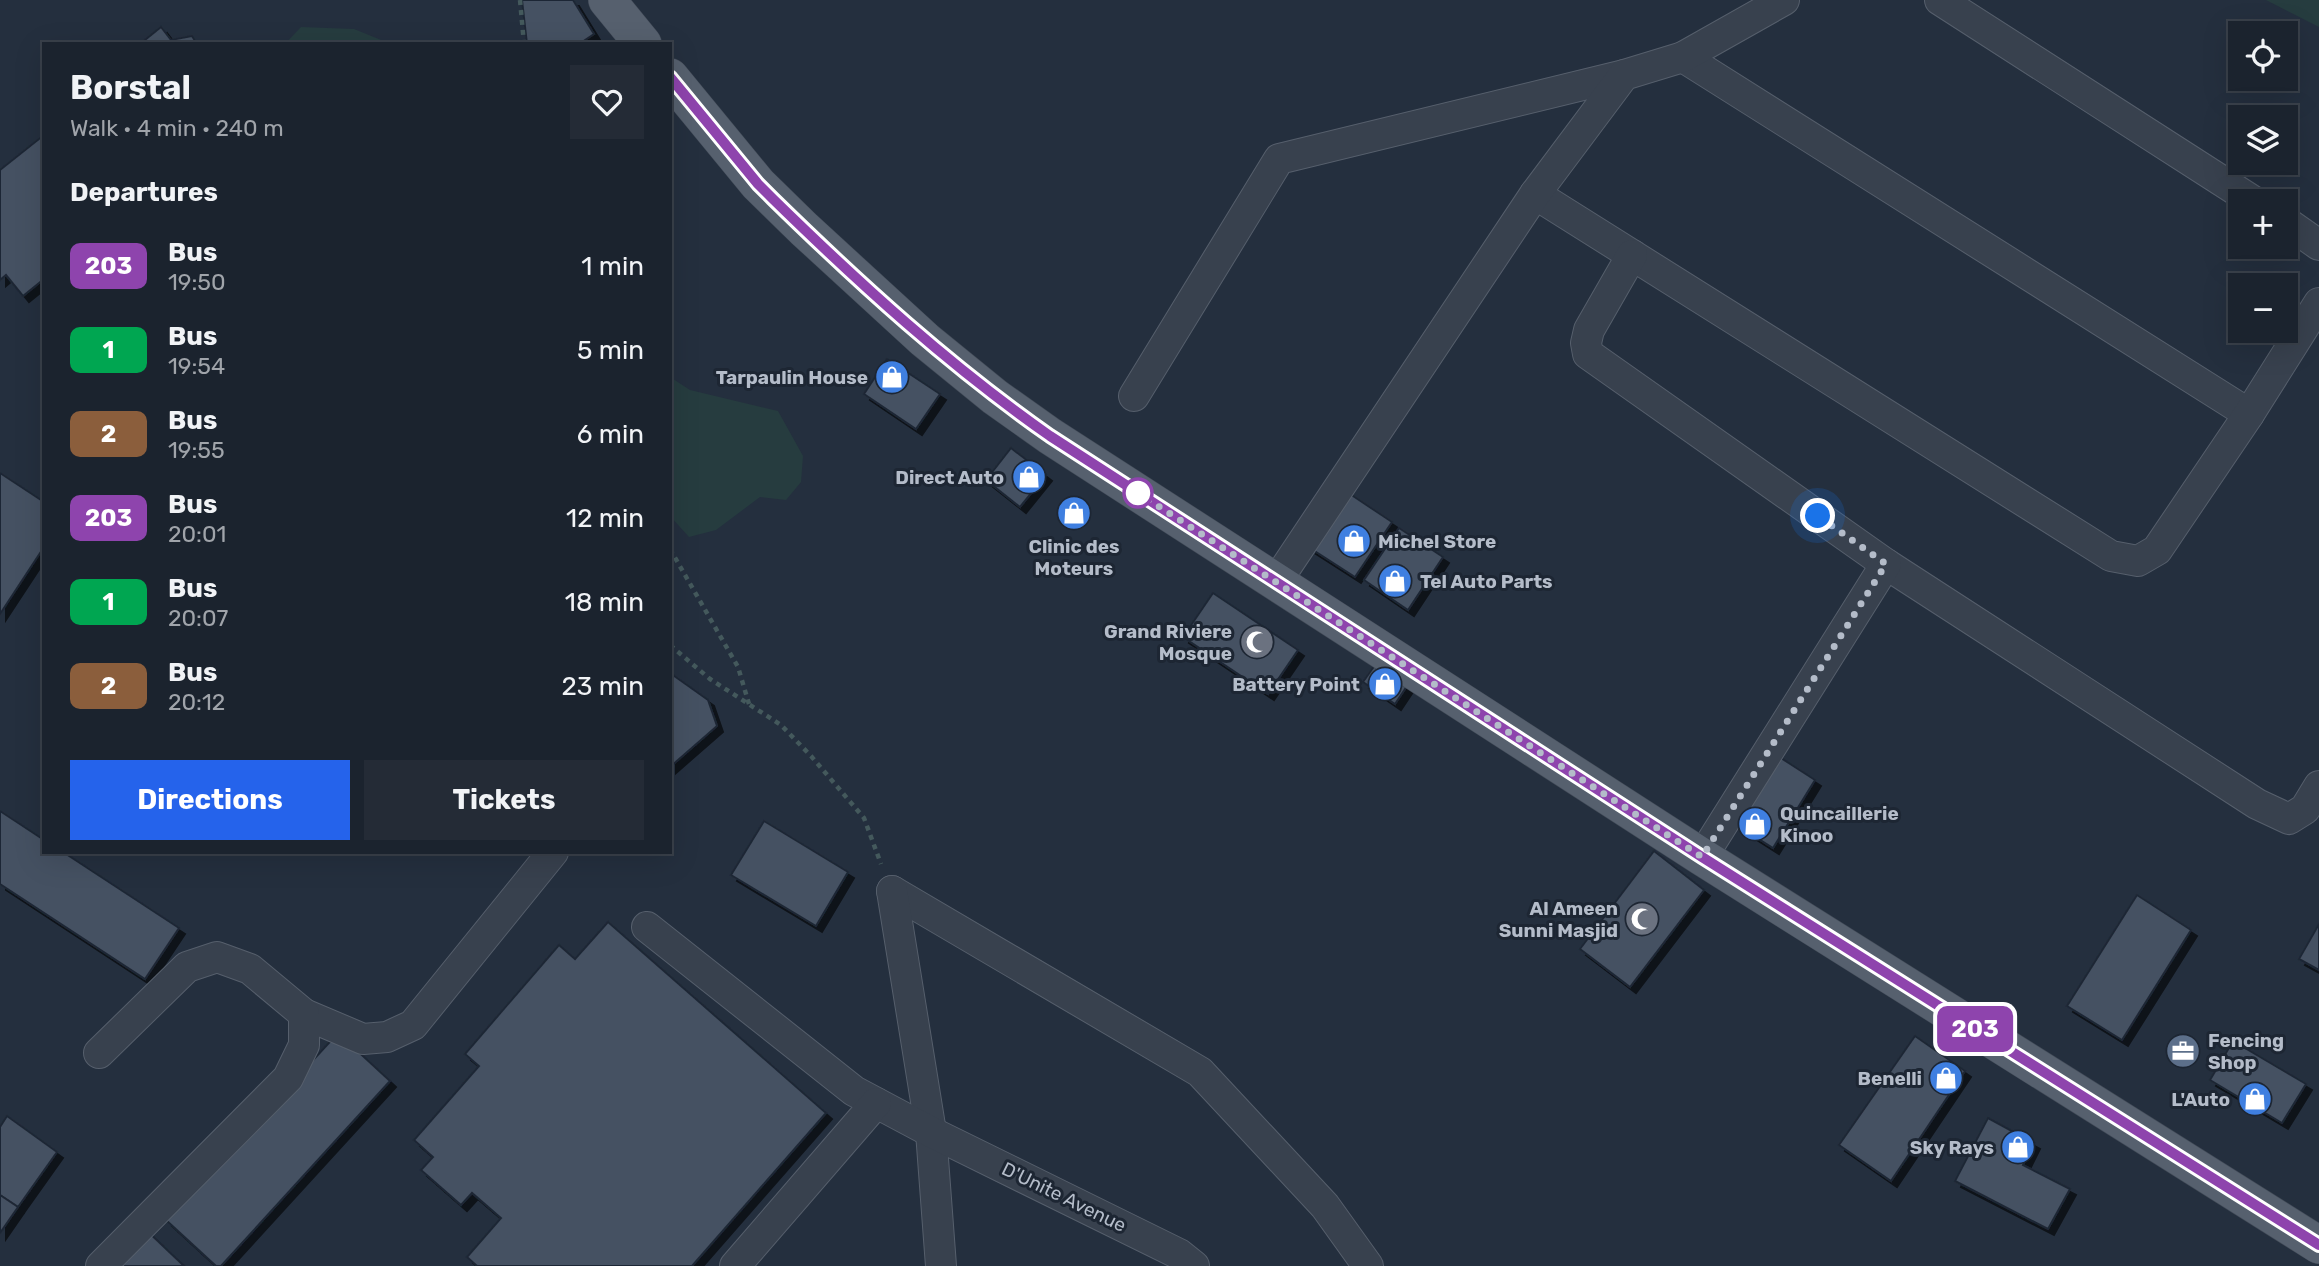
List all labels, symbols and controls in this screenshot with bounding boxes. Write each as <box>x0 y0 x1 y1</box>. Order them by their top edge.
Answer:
map controls <box>2228 21 2298 343</box>
button: locate <box>2228 21 2298 91</box>
button: heart <box>570 65 644 139</box>
text: Borstal <box>70 68 191 107</box>
button: layers <box>2228 105 2298 175</box>
text: Walk · 4 min · 240 m <box>70 114 284 142</box>
text: Departures <box>70 177 218 208</box>
button: + <box>2228 189 2298 259</box>
text: Bus <box>168 237 217 268</box>
text: 1 min <box>581 251 644 282</box>
text: 203 <box>85 252 132 280</box>
text: 19:50 <box>168 268 226 296</box>
button: − <box>2228 273 2298 343</box>
text: Bus <box>168 321 217 352</box>
text: 5 min <box>577 335 644 366</box>
text: 1 <box>103 336 114 364</box>
text: 19:54 <box>168 352 225 380</box>
shop icon: Tarpaulin House <box>873 358 911 396</box>
place label: Tarpaulin House <box>716 366 868 389</box>
text: Bus <box>168 405 217 436</box>
text: 6 min <box>577 419 644 450</box>
text: 2 <box>101 420 116 448</box>
text: 19:55 <box>168 436 225 464</box>
shop icon: Direct Auto <box>1010 458 1048 496</box>
place label: Direct Auto <box>895 466 1004 489</box>
unlabelled marker <box>1123 478 1153 508</box>
text: Bus <box>168 489 217 520</box>
shop icon: Clinic des Moteurs <box>1055 494 1093 532</box>
your location <box>1800 498 1835 533</box>
text: 12 min <box>566 503 644 534</box>
text: 203 <box>85 504 132 532</box>
text: 20:01 <box>168 520 226 548</box>
shop icon: Michel Store <box>1335 522 1373 560</box>
place label: Michel Store <box>1378 530 1496 553</box>
place label: Clinic des Moteurs <box>1029 535 1119 580</box>
shop icon: Tel Auto Parts <box>1376 562 1414 600</box>
place label: Tel Auto Parts <box>1420 570 1553 593</box>
text: Bus <box>168 573 217 604</box>
text: 18 min <box>565 587 644 618</box>
text: 1 <box>103 588 114 616</box>
text: 20:07 <box>168 604 228 632</box>
place label: Grand Riviere Mosque <box>1104 620 1232 665</box>
mosque icon: Grand Riviere Mosque <box>1238 623 1276 661</box>
text: Bus <box>168 657 217 688</box>
shop icon: Battery Point <box>1366 665 1404 703</box>
text: 23 min <box>562 671 644 702</box>
text: 2 <box>101 672 116 700</box>
place label: Battery Point <box>1232 673 1360 696</box>
text: 20:12 <box>168 688 225 716</box>
button: Directions <box>70 760 350 840</box>
button: Tickets <box>364 760 644 840</box>
place label: Quincaillerie Kinoo <box>1780 802 1899 847</box>
shop icon: Quincaillerie Kinoo <box>1736 805 1774 843</box>
place label: Al Ameen Sunni Masjid <box>1499 897 1618 942</box>
mosque icon: Al Ameen Sunni Masjid <box>1623 900 1661 938</box>
line badge: 203 <box>1935 1006 2015 1052</box>
text: 203 <box>1951 1015 1999 1043</box>
place label: Fencing Shop <box>2208 1029 2284 1074</box>
office icon: Fencing Shop <box>2164 1032 2202 1070</box>
shop icon: Benelli <box>1927 1059 1965 1097</box>
place label: Benelli <box>1858 1067 1922 1090</box>
shop icon: L'Auto <box>2236 1080 2274 1118</box>
place label: L'Auto <box>2171 1088 2230 1111</box>
shop icon: Sky Rays <box>1999 1128 2037 1166</box>
place label: Sky Rays <box>1910 1136 1994 1159</box>
street label: D'Unite Avenue <box>998 1157 1130 1237</box>

